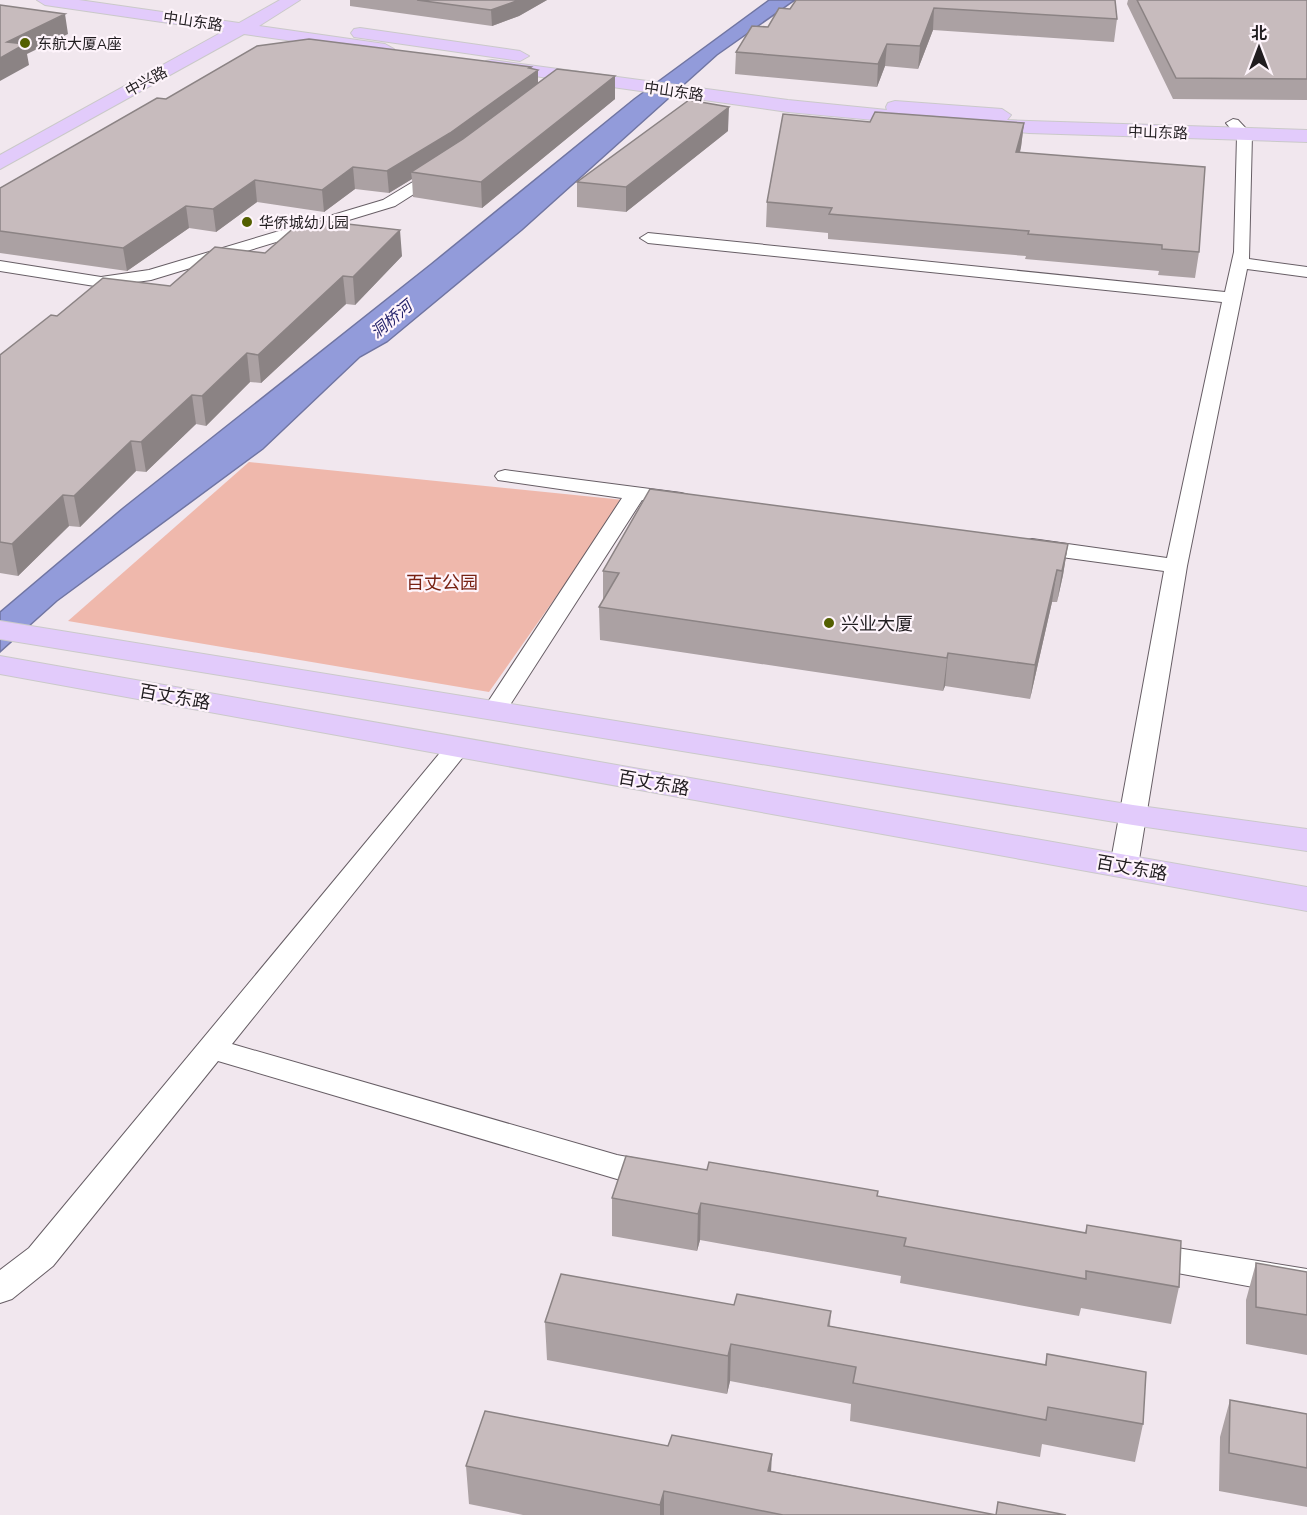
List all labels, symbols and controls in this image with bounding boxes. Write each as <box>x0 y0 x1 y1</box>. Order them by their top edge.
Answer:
street label: 中山东路 <box>162 8 224 34</box>
north arrow <box>1229 18 1289 78</box>
text: 北 <box>1251 24 1267 42</box>
place label: 东航大厦A座 <box>37 35 122 52</box>
marker: 东航大厦A座 <box>18 36 32 50</box>
street label: 中兴路 <box>122 63 170 99</box>
street label: 中山东路 <box>643 78 705 104</box>
street label: 中山东路 <box>1128 122 1188 142</box>
place label: 华侨城幼儿园 <box>259 214 349 231</box>
marker: 华侨城幼儿园 <box>240 215 254 229</box>
water label: 洞桥河 <box>367 295 417 341</box>
park label: 百丈公园 <box>406 572 478 592</box>
place label: 兴业大厦 <box>841 613 913 633</box>
marker: 兴业大厦 <box>822 616 836 630</box>
street label: 百丈东路 <box>138 680 212 712</box>
street label: 百丈东路 <box>617 766 691 798</box>
street label: 百丈东路 <box>1095 851 1169 883</box>

